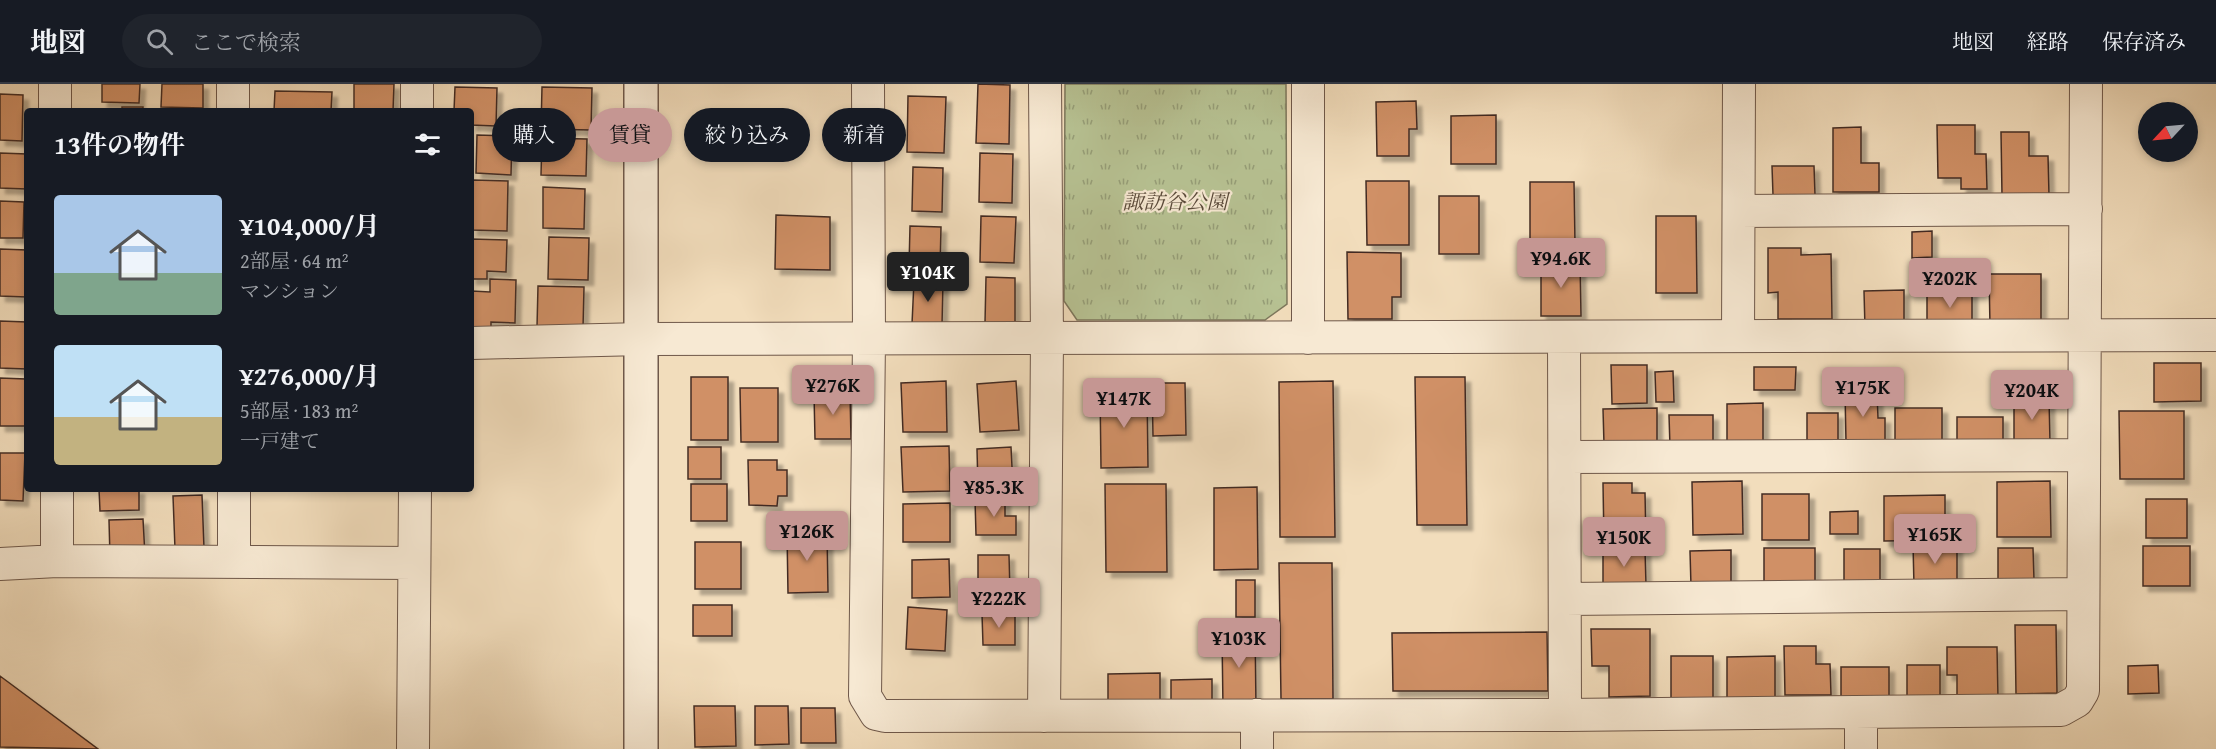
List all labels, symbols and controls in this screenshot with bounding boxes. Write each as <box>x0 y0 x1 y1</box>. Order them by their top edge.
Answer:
search box <box>122 14 542 68</box>
text: 地図 <box>30 21 86 62</box>
icon: search <box>143 25 176 58</box>
text: ここで検索 <box>191 26 301 58</box>
text: 地図 <box>1952 26 1994 57</box>
text: 経路 <box>2027 26 2069 57</box>
text: 保存済み <box>2102 26 2186 57</box>
north arrow <box>2138 102 2198 162</box>
map controls <box>2138 102 2198 162</box>
chip: 購入 <box>492 108 576 162</box>
chip: 賃貸 <box>588 108 672 162</box>
chip: 絞り込み <box>684 108 810 162</box>
chip: 新着 <box>822 108 906 162</box>
text: 13件の物件 <box>54 125 185 164</box>
icon: filters <box>411 128 444 161</box>
park label: 諏訪谷公園 <box>1123 186 1230 217</box>
text: ¥104,000/月 <box>240 206 380 245</box>
icon: home <box>102 219 174 291</box>
pin: ¥94.6K <box>1512 238 1610 289</box>
text: ¥94.6K <box>1531 243 1591 272</box>
text: 2部屋 · 64 m² <box>240 246 349 275</box>
pin: ¥104K <box>886 252 970 303</box>
text: ¥104K <box>901 257 955 286</box>
pin: ¥202K <box>1908 258 1992 309</box>
text: ¥202K <box>1923 263 1977 292</box>
text: マンション <box>240 276 339 305</box>
text: ¥276,000/月 <box>240 356 380 395</box>
pin: ¥276K <box>791 365 875 416</box>
pin: ¥175K <box>1821 367 1905 418</box>
icon: home <box>102 369 174 441</box>
text: ¥276K <box>806 370 860 399</box>
pin: ¥204K <box>1990 370 2074 421</box>
text: ¥175K <box>1836 372 1890 401</box>
text: ¥204K <box>2005 375 2059 404</box>
pin: ¥147K <box>1082 378 1166 429</box>
text: ¥147K <box>1097 383 1151 412</box>
text: 5部屋 · 183 m² <box>240 396 358 425</box>
text: 一戸建て <box>240 426 320 455</box>
pin: ¥85.3K <box>945 467 1043 518</box>
text: ¥85.3K <box>964 472 1024 501</box>
pin: ¥126K <box>765 511 849 562</box>
pin: ¥165K <box>1893 514 1977 565</box>
text: ¥126K <box>780 516 834 545</box>
pin: ¥150K <box>1582 517 1666 568</box>
text: ¥165K <box>1908 519 1962 548</box>
text: ¥150K <box>1597 522 1651 551</box>
pin: ¥222K <box>957 578 1041 629</box>
text: ¥222K <box>972 583 1026 612</box>
pin: ¥103K <box>1197 618 1281 669</box>
text: ¥103K <box>1212 623 1266 652</box>

